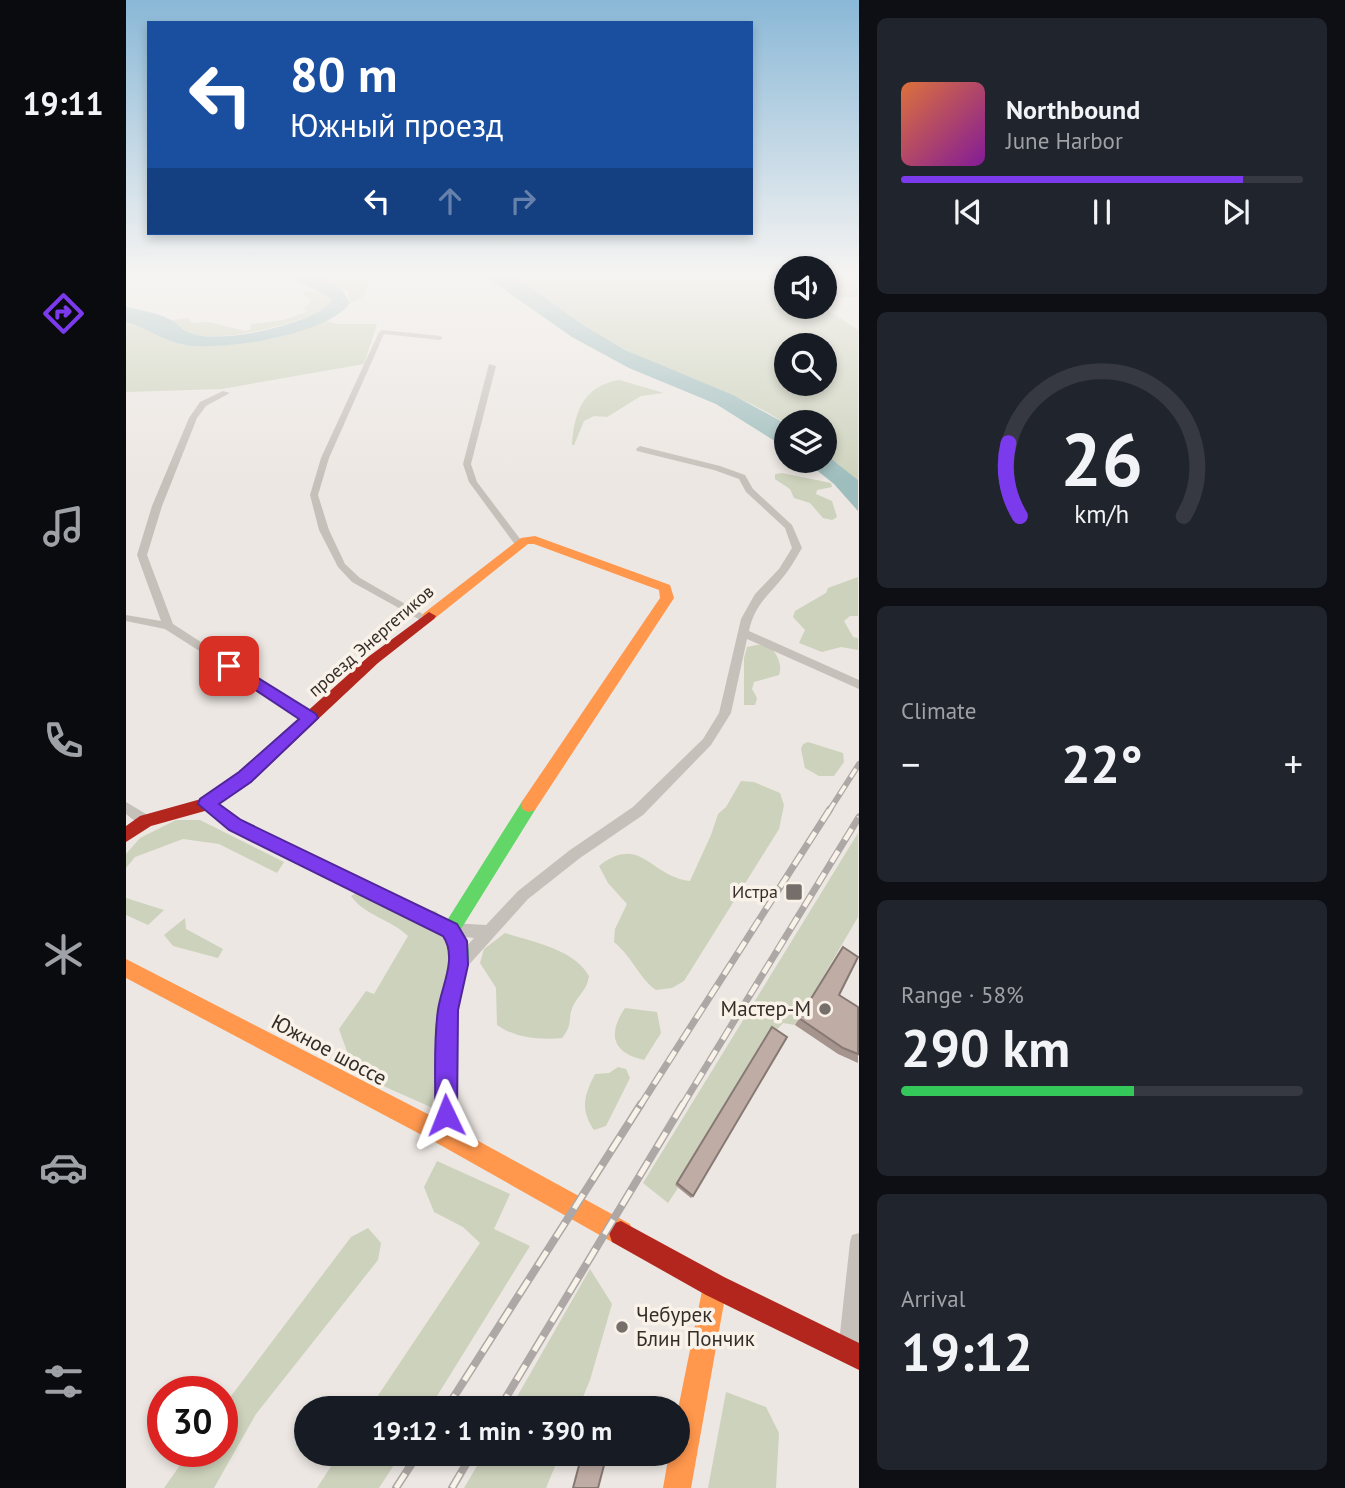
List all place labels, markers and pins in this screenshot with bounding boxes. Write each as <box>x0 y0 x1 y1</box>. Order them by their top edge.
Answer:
pin <box>199 636 259 696</box>
place label: Истра <box>732 880 778 903</box>
marker: Истра <box>784 882 804 902</box>
place label: Мастер-М <box>721 995 811 1022</box>
marker: Мастер-М <box>817 1001 833 1017</box>
place label: Чебурек Блин Пончик <box>636 1301 755 1352</box>
marker: Чебурек Блин Пончик <box>614 1319 630 1335</box>

